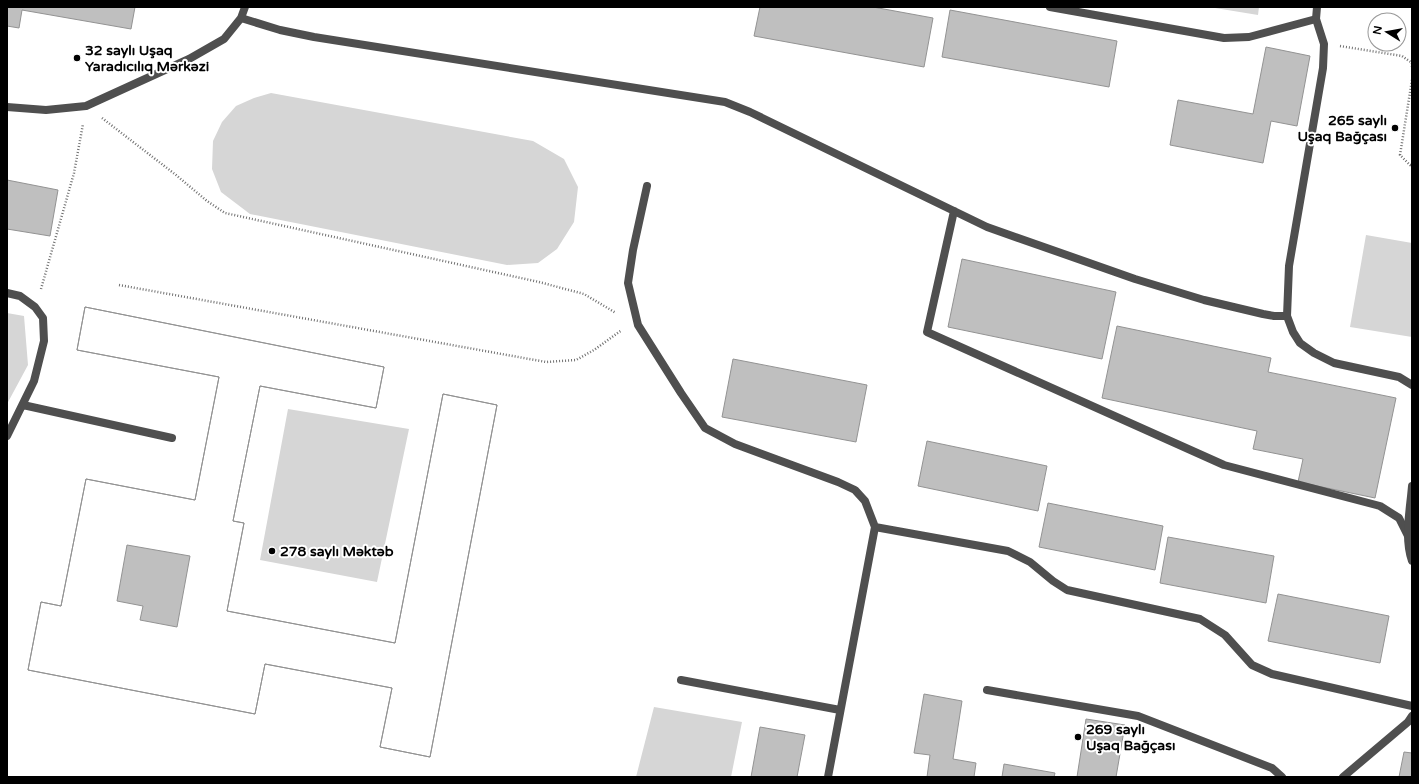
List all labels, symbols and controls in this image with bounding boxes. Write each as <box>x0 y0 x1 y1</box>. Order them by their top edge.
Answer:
north arrow <box>1367 12 1407 52</box>
text: N <box>1370 25 1385 36</box>
place label: 32 saylı Uşaq Yaradıcılıq Mərkəzi <box>85 42 209 75</box>
marker: 32 saylı Uşaq Yaradıcılıq Mərkəzi <box>72 53 82 63</box>
place label: 265 saylı Uşaq Bağçası <box>1298 112 1387 145</box>
marker: 265 saylı Uşaq Bağçası <box>1390 123 1400 133</box>
place label: 278 saylı Məktəb <box>280 543 394 560</box>
marker: 278 saylı Məktəb <box>267 546 277 556</box>
place label: 269 saylı Uşaq Bağçası <box>1086 721 1175 754</box>
marker: 269 saylı Uşaq Bağçası <box>1073 732 1083 742</box>

